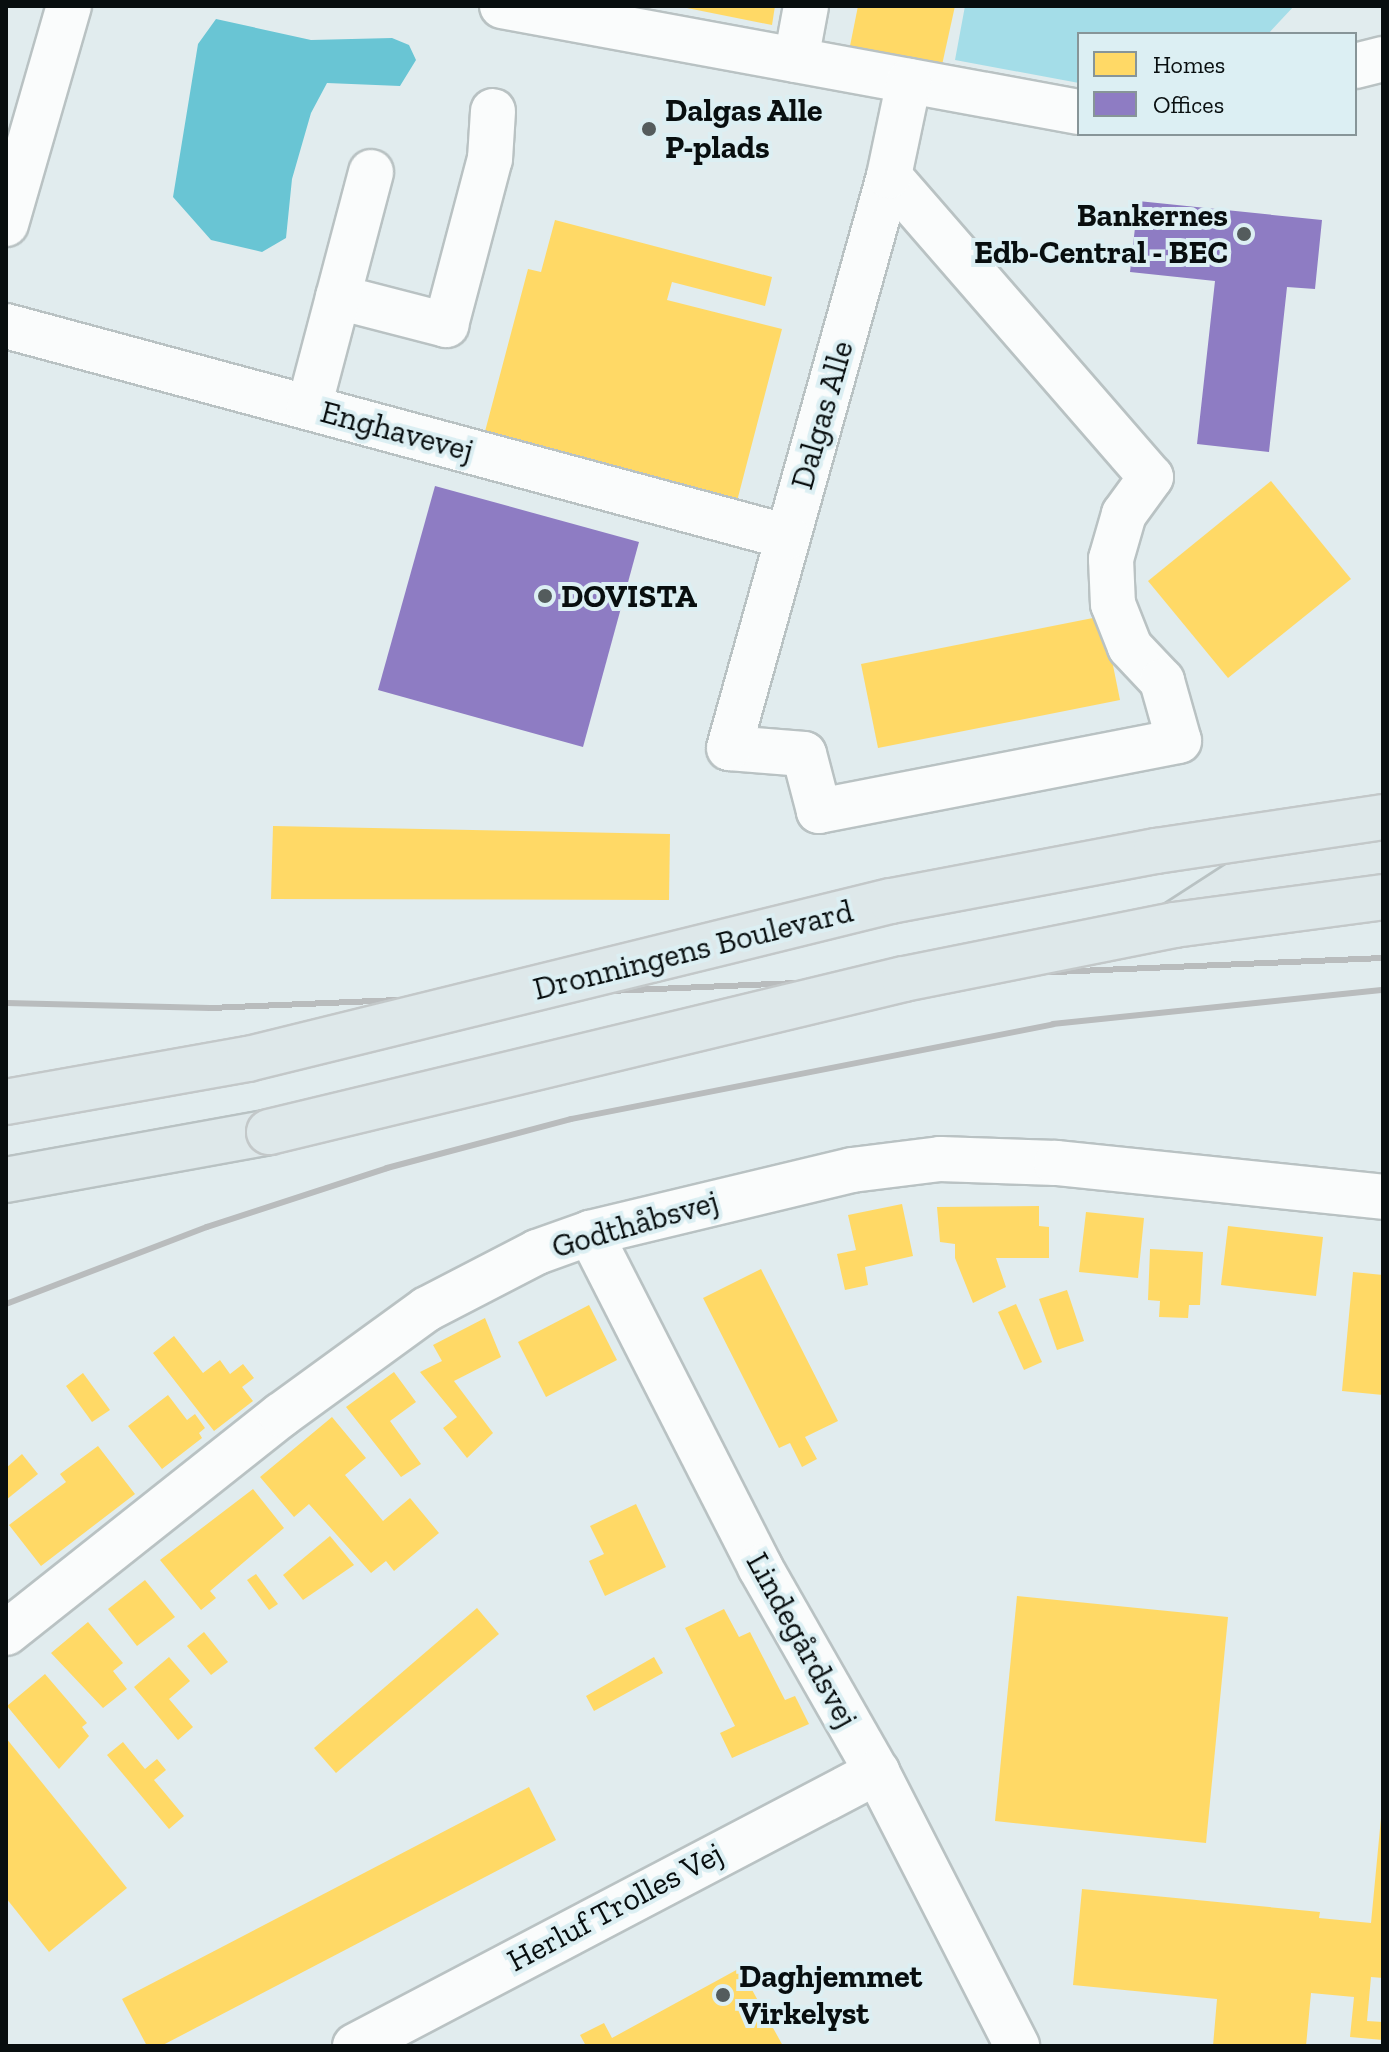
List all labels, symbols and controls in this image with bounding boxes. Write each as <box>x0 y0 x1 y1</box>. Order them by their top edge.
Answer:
legend <box>1077 32 1357 136</box>
text: Homes <box>1153 50 1225 79</box>
text: Offices <box>1153 90 1224 119</box>
place label: Dalgas Alle P-plads <box>665 92 823 167</box>
marker: Dalgas Alle P-plads <box>640 120 658 138</box>
place label: Bankernes Edb-Central - BEC <box>974 197 1228 272</box>
marker: Bankernes Edb-Central - BEC <box>1235 225 1253 243</box>
street label: Dalgas Alle <box>782 336 862 494</box>
street label: Enghavevej <box>316 392 478 470</box>
place label: DOVISTA <box>561 577 697 615</box>
marker: DOVISTA <box>536 587 554 605</box>
street label: Dronningens Boulevard <box>529 892 857 1008</box>
street label: Godthåbsvej <box>547 1182 723 1266</box>
street label: Lindegårdsvej <box>738 1546 866 1734</box>
street label: Herluf Trolles Vej <box>500 1834 730 1980</box>
place label: Daghjemmet Virkelyst <box>739 1958 922 2033</box>
marker: Daghjemmet Virkelyst <box>714 1986 732 2004</box>

